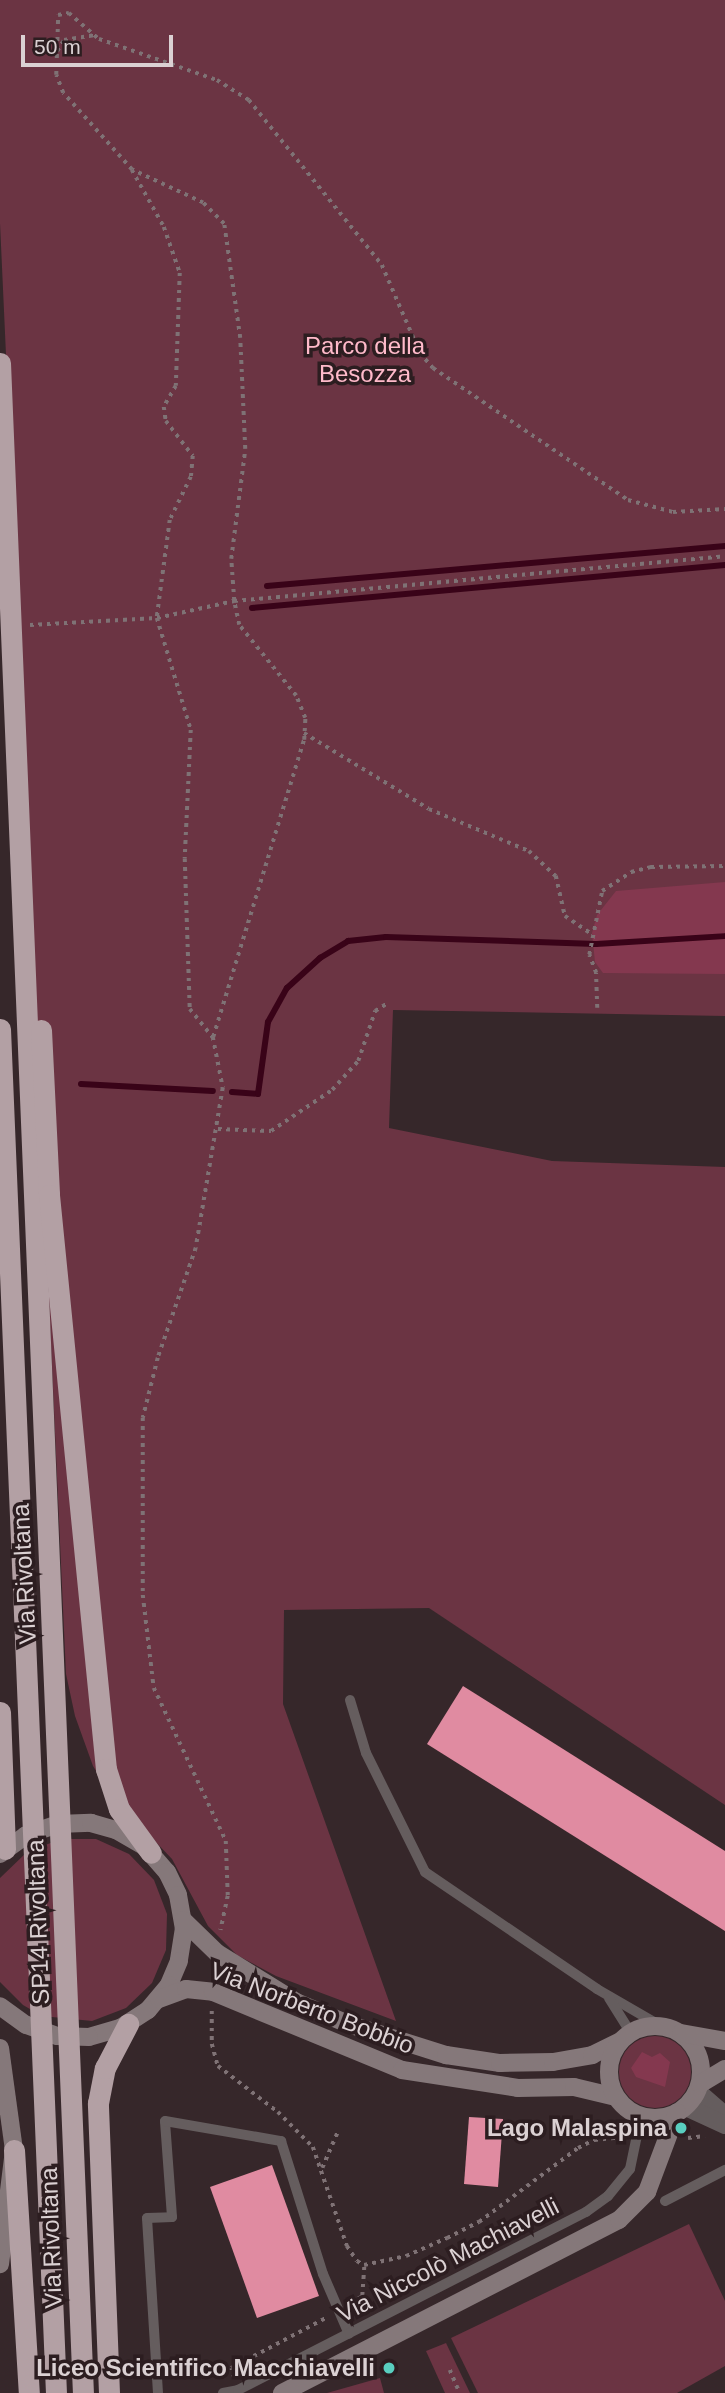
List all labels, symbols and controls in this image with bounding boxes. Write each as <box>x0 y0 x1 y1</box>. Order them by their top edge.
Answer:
scale bar <box>24 21 177 65</box>
text: 50 m <box>34 35 81 58</box>
park label: Parco della Besozza <box>305 332 425 388</box>
street label: Via Rivoltana <box>6 1503 42 1645</box>
street label: SP14 Rivoltana <box>21 1839 55 2005</box>
street label: Via Norberto Bobbio <box>206 1956 418 2060</box>
place label: Lago Malaspina <box>487 2114 667 2142</box>
marker: Lago Malaspina <box>673 2120 689 2136</box>
street label: Via Rivoltana <box>34 2167 68 2309</box>
street label: Via Niccolò Machiavelli <box>332 2192 564 2328</box>
place label: Liceo Scientifico Macchiavelli <box>36 2354 375 2382</box>
marker: Liceo Scientifico Macchiavelli <box>381 2360 397 2376</box>

